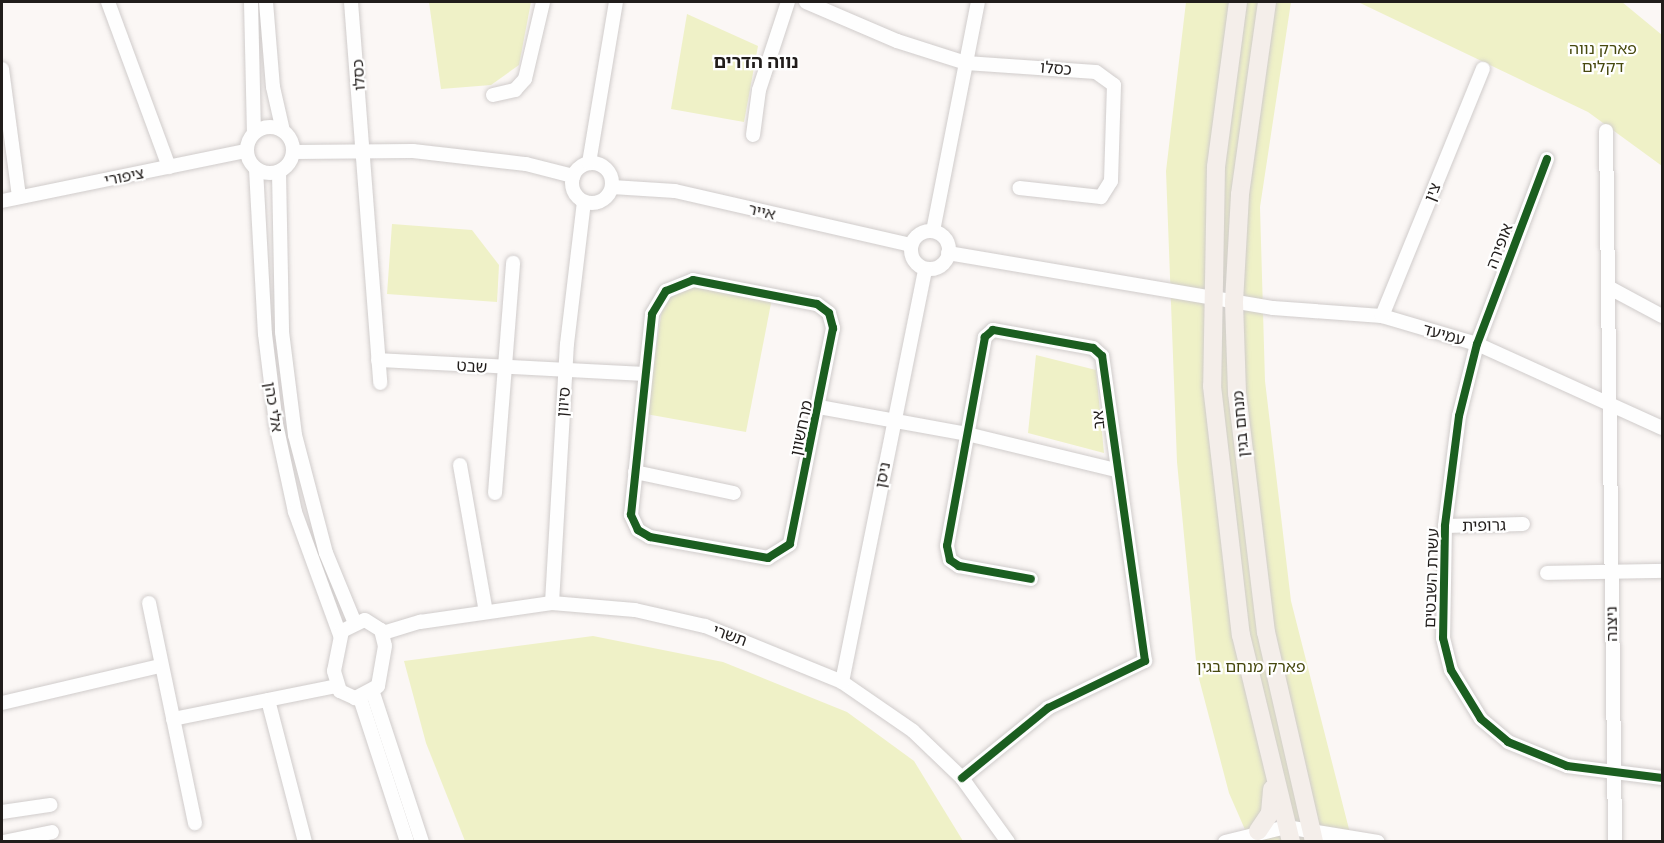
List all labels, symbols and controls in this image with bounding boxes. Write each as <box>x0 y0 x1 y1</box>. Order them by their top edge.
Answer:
park label: פארק נווה דקלים <box>1569 38 1637 76</box>
district label: נווה הדרים <box>713 50 799 72</box>
street label: כסלו <box>1040 57 1072 79</box>
street label: כסלו <box>347 59 369 91</box>
street label: ציפורי <box>102 163 146 189</box>
street label: צין <box>1420 180 1444 204</box>
street label: אייר <box>747 199 777 223</box>
street label: אופירה <box>1482 221 1516 271</box>
street label: עמיעד <box>1421 319 1467 349</box>
street label: שבט <box>456 355 488 377</box>
street label: אלי כהן <box>261 380 287 434</box>
street label: סיוון <box>552 386 574 418</box>
street label: מנחם בגין <box>1228 390 1252 458</box>
street label: מרחשוון <box>786 399 816 457</box>
street label: אב <box>1088 410 1108 430</box>
street label: ניסן <box>870 460 894 490</box>
street label: גרופית <box>1462 515 1506 535</box>
street label: עשרת השבטים <box>1420 528 1442 628</box>
street label: ניצנה <box>1601 606 1621 642</box>
street label: תשרי <box>710 620 750 650</box>
park label: פארק מנחם בגין <box>1196 656 1306 676</box>

